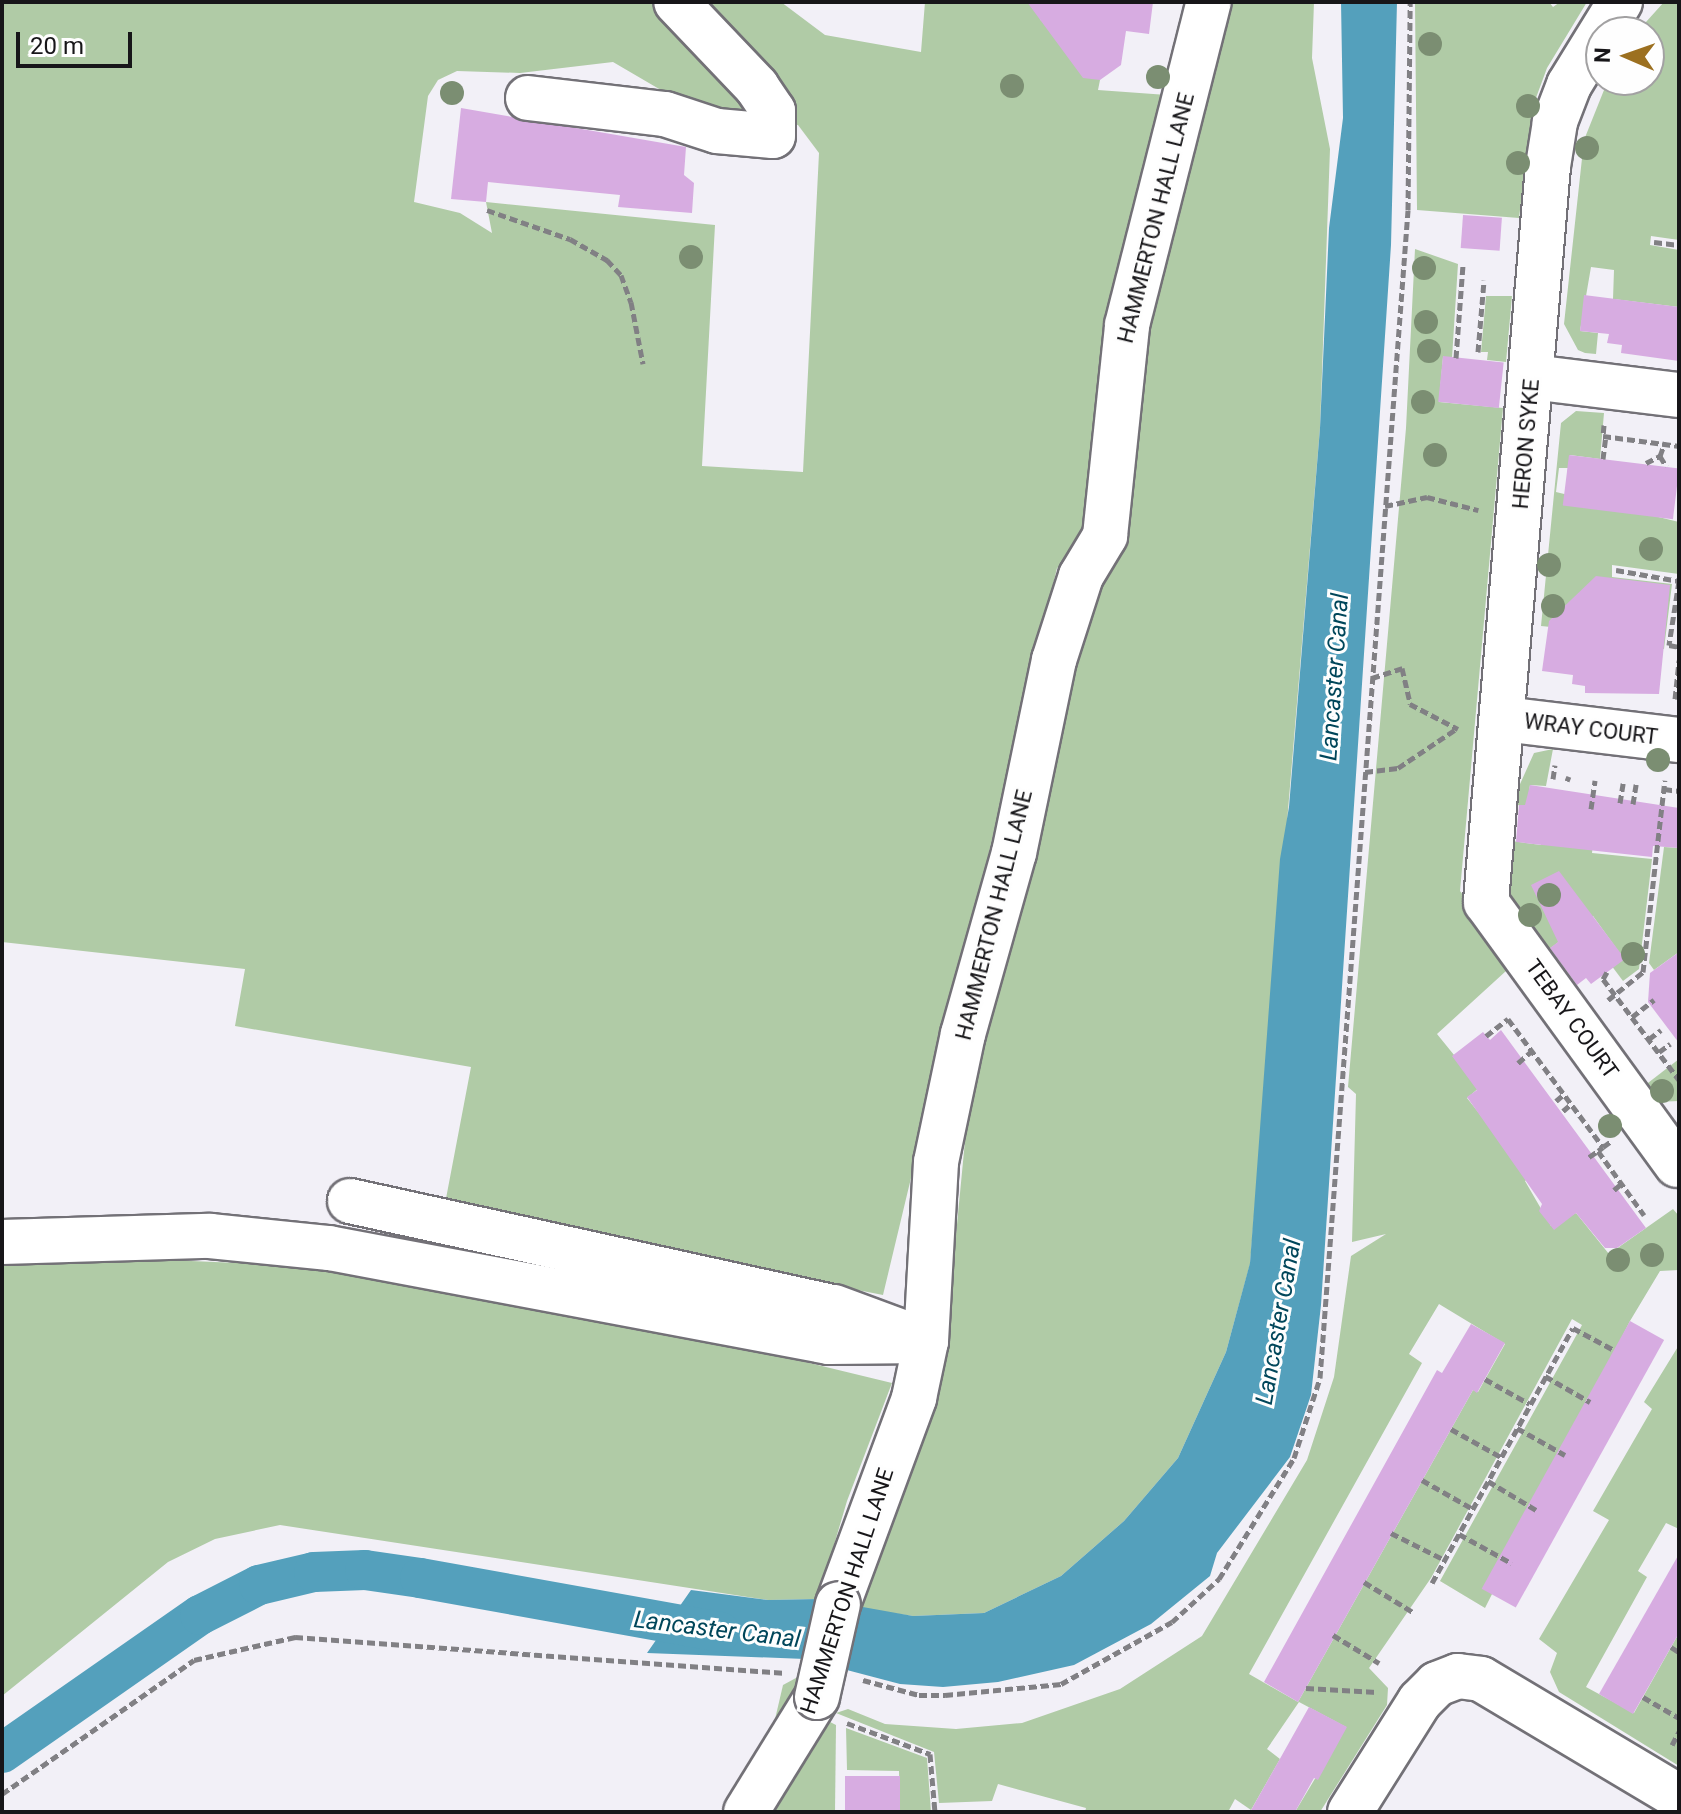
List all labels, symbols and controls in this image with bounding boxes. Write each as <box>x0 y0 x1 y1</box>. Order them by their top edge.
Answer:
scale bar <box>20 16 136 66</box>
north arrow <box>1585 16 1665 96</box>
text: 20 m <box>30 32 84 60</box>
text: N <box>1590 47 1615 63</box>
street label: HAMMERTON HALL LANE <box>1112 90 1200 346</box>
street label: HERON SYKE <box>1507 378 1545 510</box>
water label: Lancaster Canal <box>1315 592 1355 762</box>
street label: WRAY COURT <box>1523 708 1659 750</box>
street label: HAMMERTON HALL LANE <box>950 787 1038 1043</box>
street label: TEBAY COURT <box>1520 954 1624 1084</box>
water label: Lancaster Canal <box>1250 1237 1308 1407</box>
street label: HAMMERTON HALL LANE <box>795 1465 899 1717</box>
water label: Lancaster Canal <box>632 1605 802 1655</box>

